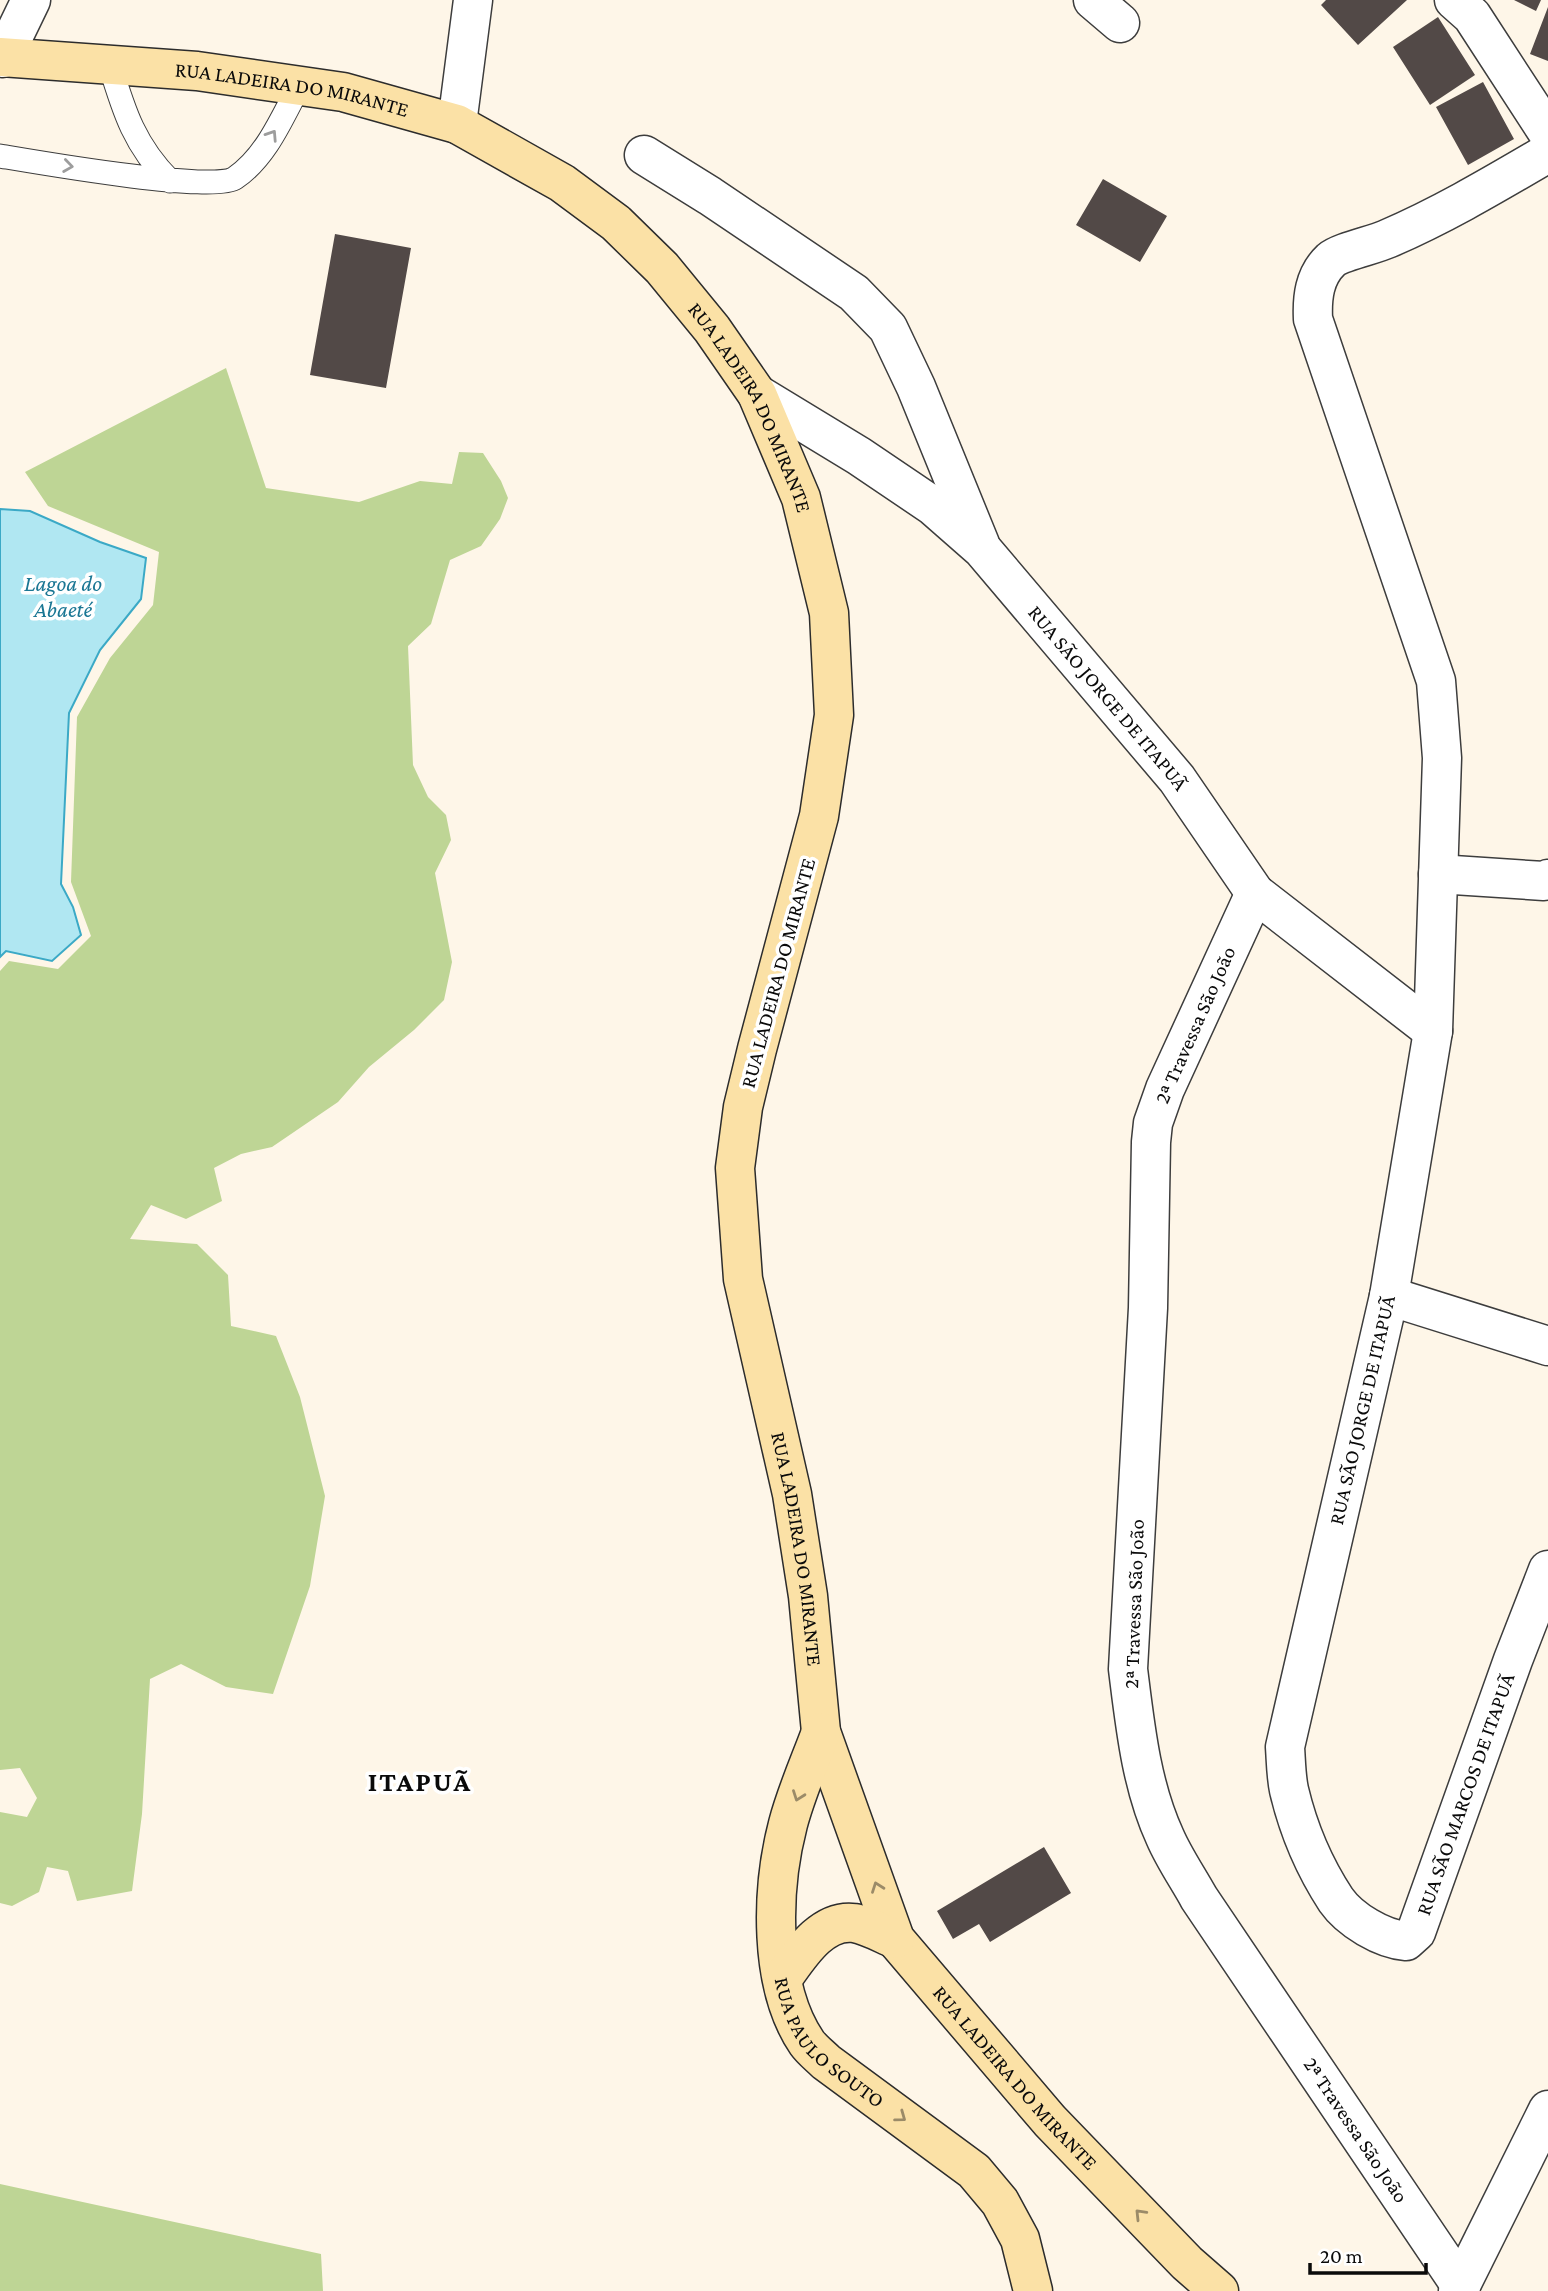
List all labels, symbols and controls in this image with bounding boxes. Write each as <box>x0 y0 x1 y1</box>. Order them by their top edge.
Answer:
street label: RUA LADEIRA DO MIRANTE <box>174 57 411 122</box>
one-way arrow <box>264 129 277 142</box>
one-way arrow <box>62 159 73 174</box>
street label: RUA LADEIRA DO MIRANTE <box>683 298 816 515</box>
water label: Lagoa do Abaeté <box>24 570 102 622</box>
street label: RUA SÃO JORGE DE ITAPUÃ <box>1023 600 1193 795</box>
street label: RUA LADEIRA DO MIRANTE <box>736 855 820 1091</box>
street label: 2ª Travessa São João <box>1150 943 1240 1107</box>
street label: RUA SÃO JORGE DE ITAPUÃ <box>1324 1293 1400 1527</box>
street label: RUA LADEIRA DO MIRANTE <box>766 1429 827 1667</box>
street label: 2ª Travessa São João <box>1119 1519 1149 1689</box>
street label: RUA SÃO MARCOS DE ITAPUÃ <box>1411 1670 1519 1918</box>
district label: ITAPUÃ <box>368 1766 472 1797</box>
one-way arrow <box>792 1790 806 1802</box>
one-way arrow <box>871 1882 885 1894</box>
street label: RUA PAULO SOUTO <box>770 1975 889 2113</box>
street label: RUA LADEIRA DO MIRANTE <box>928 1981 1102 2175</box>
street label: 2ª Travessa São João <box>1299 2053 1413 2207</box>
one-way arrow <box>893 2109 905 2121</box>
one-way arrow <box>1135 2209 1148 2222</box>
scale bar <box>1310 2232 1426 2276</box>
text: 20 m <box>1320 2244 1363 2268</box>

